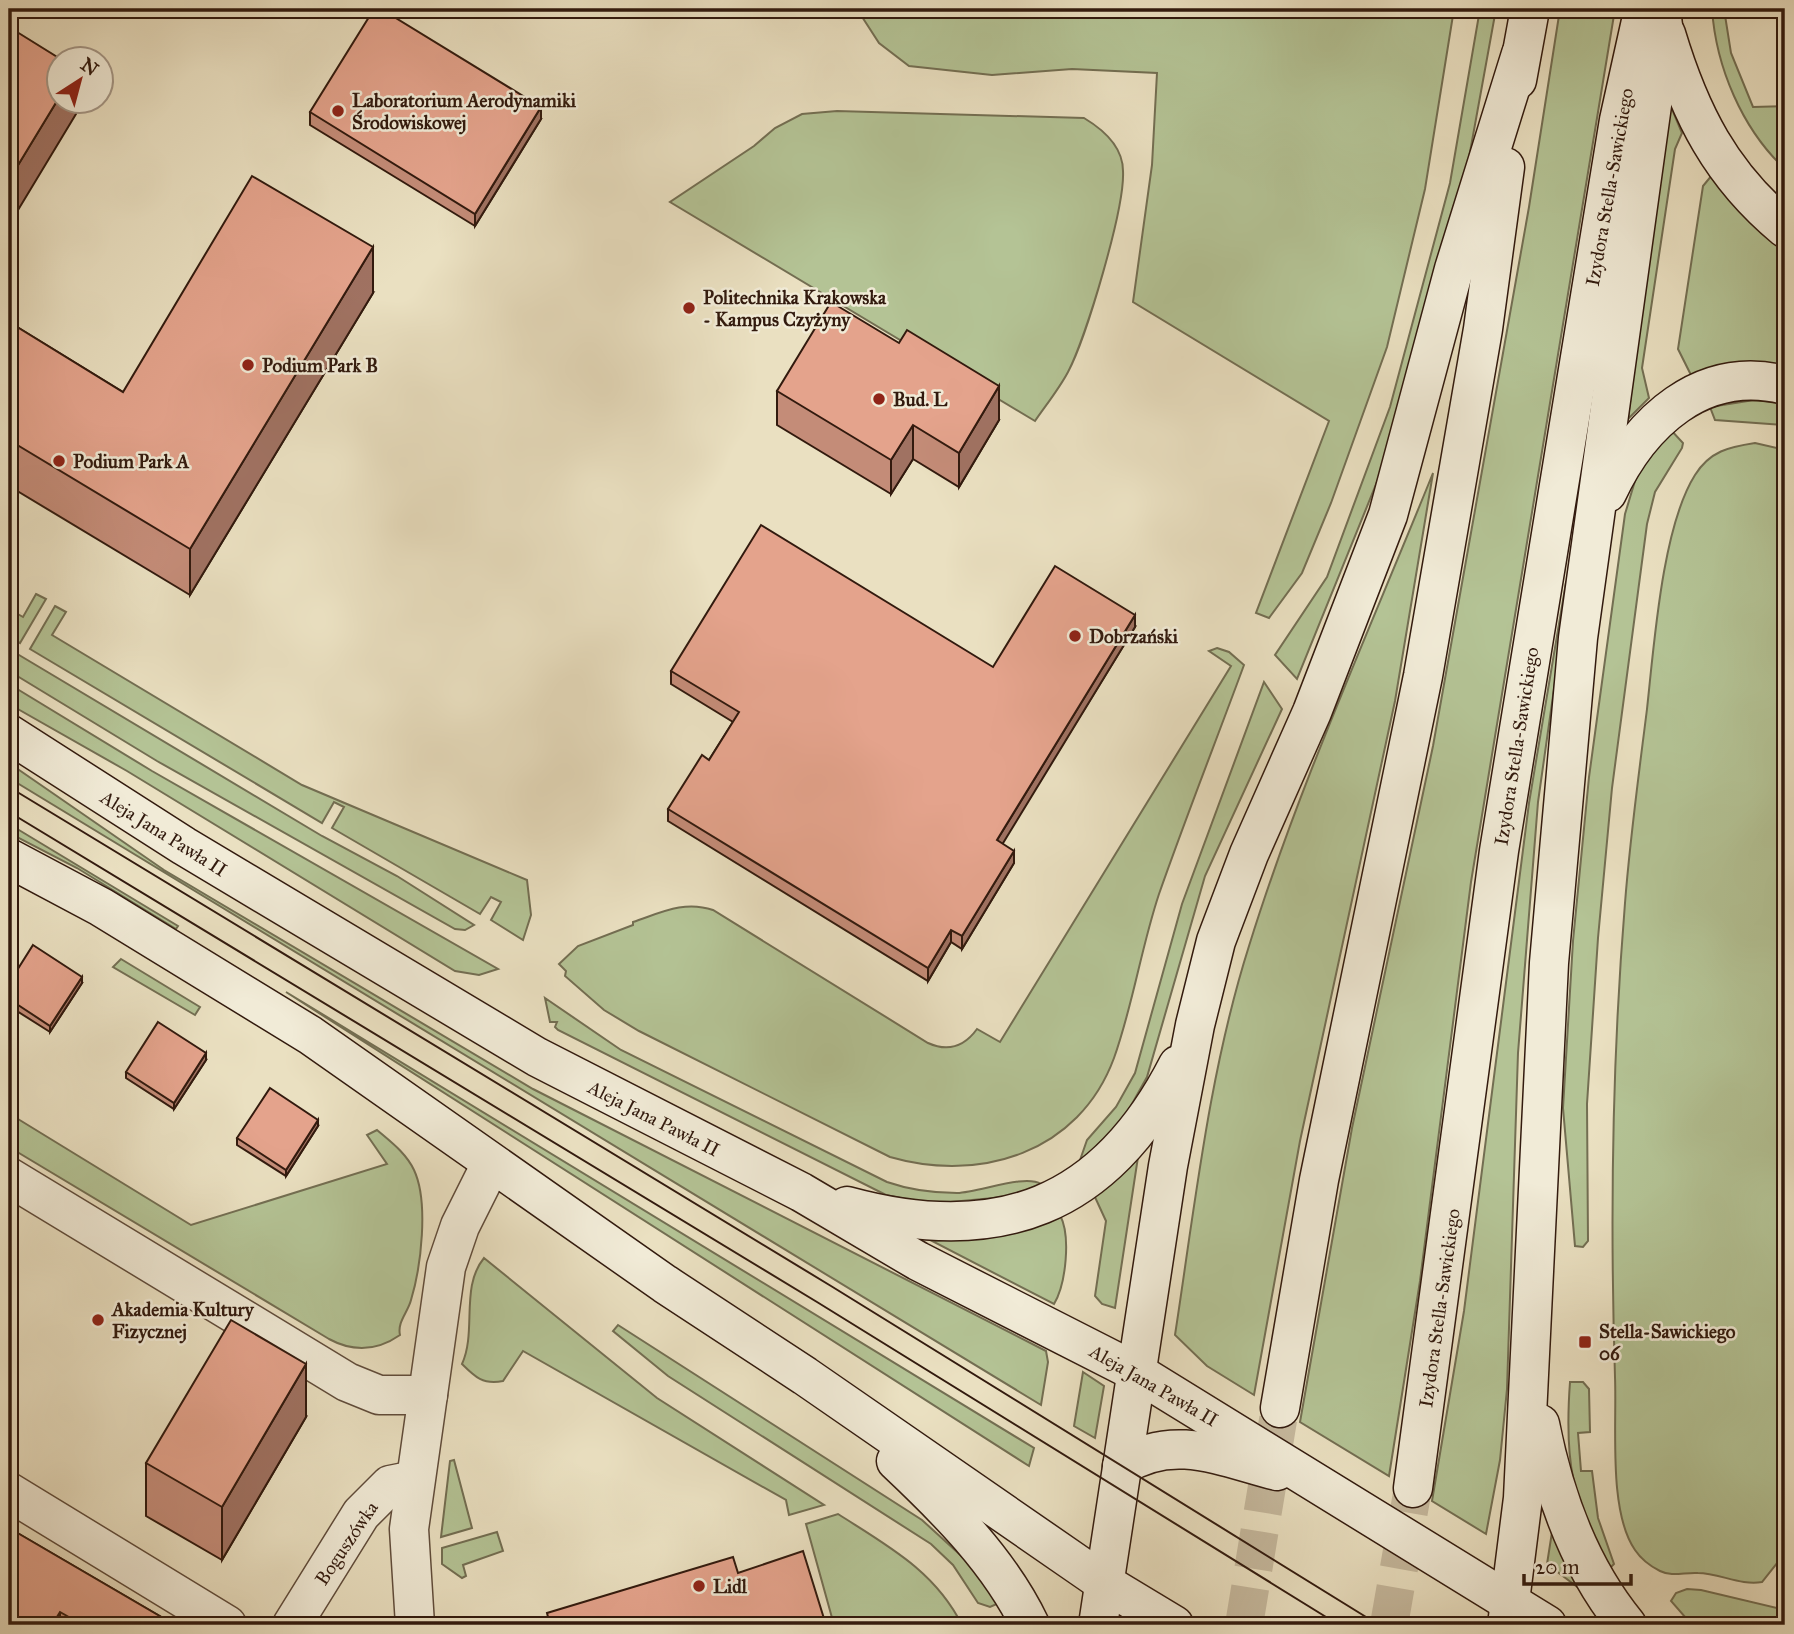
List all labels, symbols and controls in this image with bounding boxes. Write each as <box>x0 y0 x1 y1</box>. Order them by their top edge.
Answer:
north arrow <box>46 46 116 116</box>
text: N <box>76 53 103 81</box>
street label: Izydora Stella-Sawickiego <box>1581 86 1639 288</box>
place label: Laboratorium Aerodynamiki Środowiskowej <box>352 89 577 135</box>
marker: Laboratorium Aerodynamiki Środowiskowej <box>330 103 346 119</box>
place label: Politechnika Krakowska - Kampus Czyżyny <box>703 286 887 332</box>
marker: Politechnika Krakowska - Kampus Czyżyny <box>681 300 697 316</box>
place label: Podium Park B <box>262 354 378 377</box>
marker: Podium Park B <box>240 357 256 373</box>
place label: Bud. L <box>893 388 948 411</box>
marker: Bud. L <box>871 391 887 407</box>
place label: Podium Park A <box>73 450 189 473</box>
marker: Podium Park A <box>51 453 67 469</box>
place label: Dobrzański <box>1089 625 1179 648</box>
marker: Dobrzański <box>1067 628 1083 644</box>
street label: Izydora Stella-Sawickiego <box>1489 645 1545 847</box>
street label: Aleja Jana Pawła II <box>95 785 231 882</box>
street label: Aleja Jana Pawła II <box>583 1075 723 1162</box>
street label: Izydora Stella-Sawickiego <box>1414 1207 1466 1409</box>
place label: Akademia Kultury Fizycznej <box>110 1298 255 1344</box>
marker: Akademia Kultury Fizycznej <box>90 1312 106 1328</box>
place label: Stella-Sawickiego 06 <box>1599 1320 1736 1365</box>
marker: Stella-Sawickiego 06 <box>1577 1334 1593 1350</box>
street label: Aleja Jana Pawła II <box>1084 1339 1222 1432</box>
street label: Boguszówka <box>310 1496 384 1590</box>
scale bar <box>1524 1543 1631 1587</box>
text: 20 m <box>1535 1554 1580 1580</box>
place label: Lidl <box>713 1575 748 1598</box>
marker: Lidl <box>691 1578 707 1594</box>

